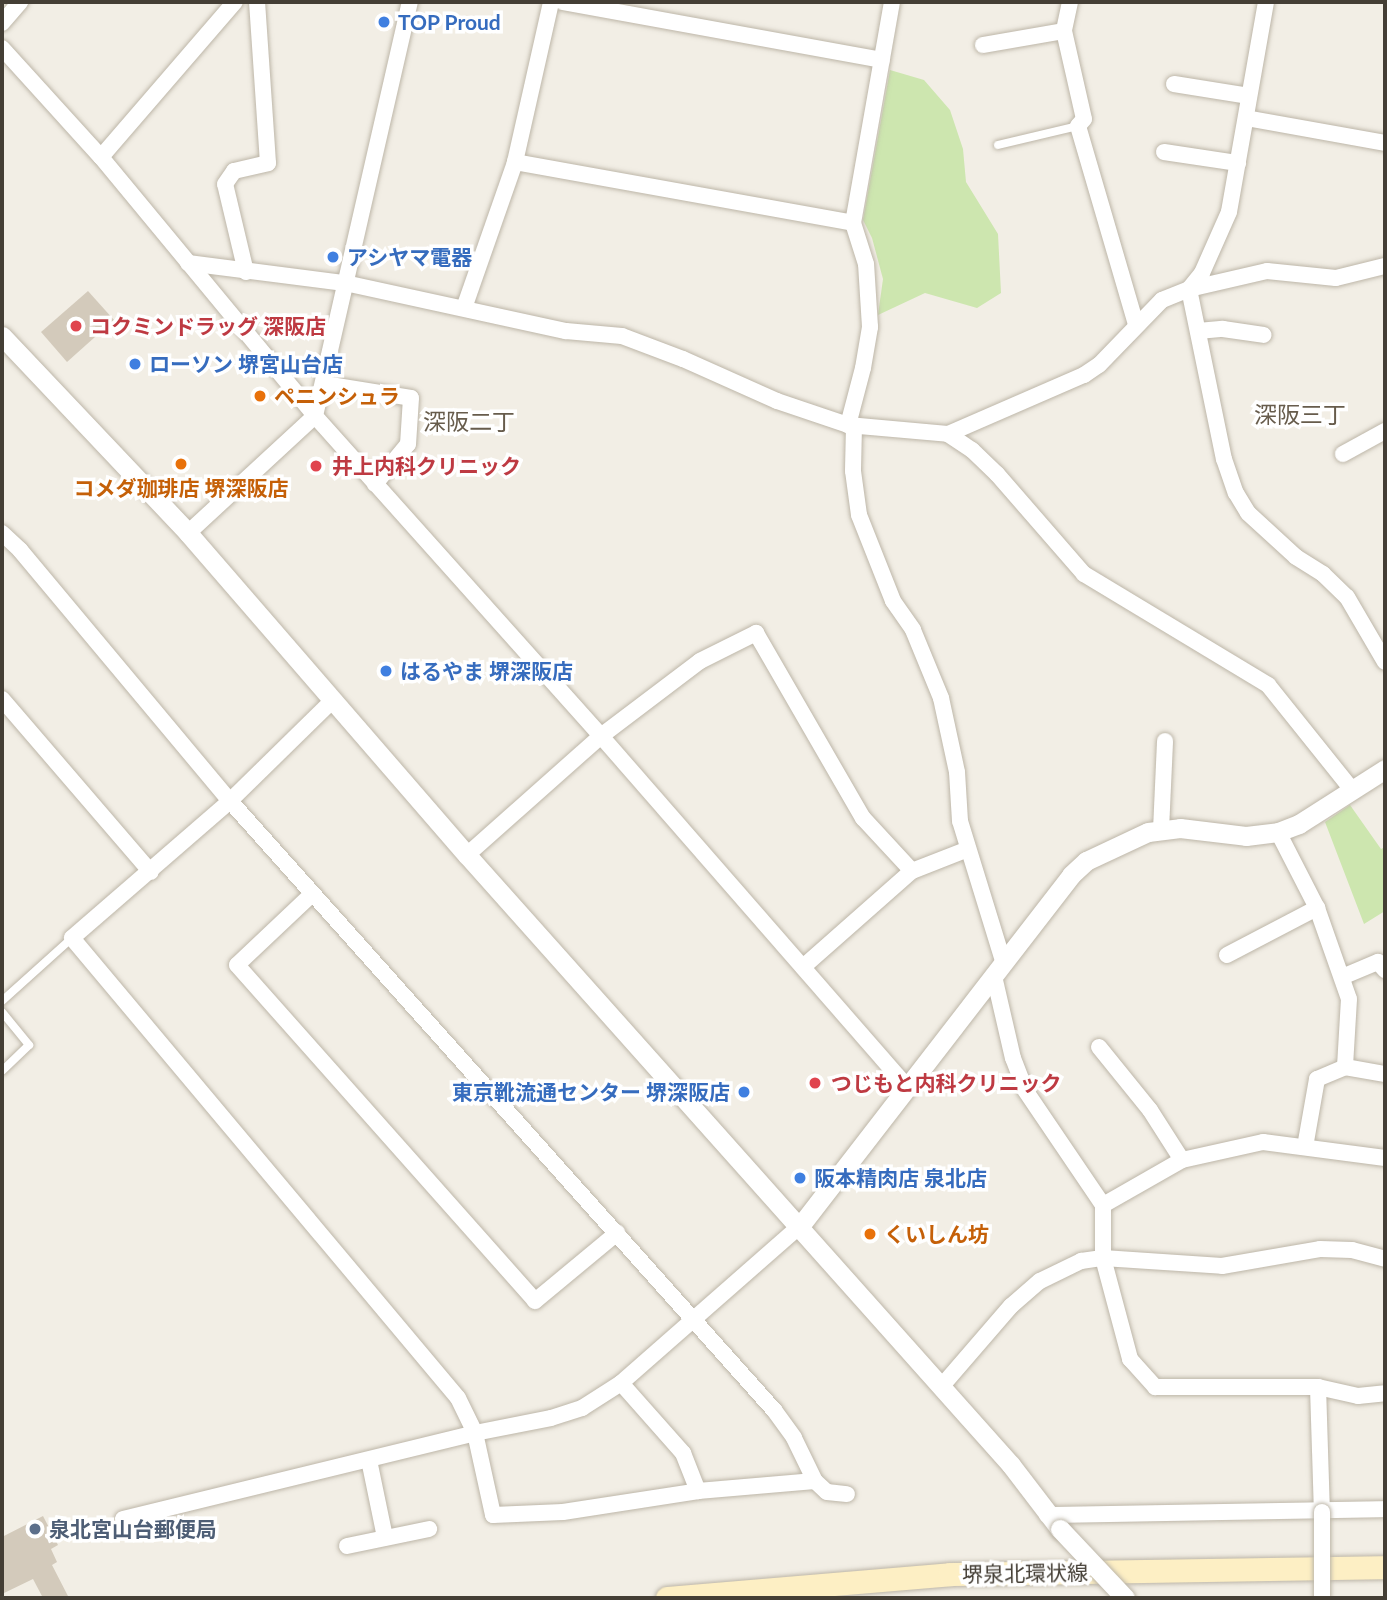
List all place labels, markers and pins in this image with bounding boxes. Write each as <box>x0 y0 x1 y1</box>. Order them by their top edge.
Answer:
place label: TOP Proud <box>398 9 501 35</box>
marker: TOP Proud <box>376 14 392 30</box>
place label: アシヤマ電器 <box>347 244 473 270</box>
marker: アシヤマ電器 <box>325 249 341 265</box>
place label: コクミンドラッグ 深阪店 <box>90 313 326 339</box>
marker: コクミンドラッグ 深阪店 <box>68 318 84 334</box>
place label: ローソン 堺宮山台店 <box>149 351 343 377</box>
marker: ローソン 堺宮山台店 <box>127 356 143 372</box>
place label: ペニンシュラ <box>274 383 400 409</box>
marker: ペニンシュラ <box>252 388 268 404</box>
place label: 井上内科クリニック <box>332 453 521 479</box>
marker: コメダ珈琲店 堺深阪店 <box>173 456 189 472</box>
marker: 井上内科クリニック <box>306 456 326 476</box>
place label: コメダ珈琲店 堺深阪店 <box>73 475 289 501</box>
place label: はるやま 堺深阪店 <box>400 658 573 684</box>
marker: はるやま 堺深阪店 <box>378 663 394 679</box>
place label: つじもと内科クリニック <box>831 1070 1062 1096</box>
marker: つじもと内科クリニック <box>805 1073 825 1093</box>
place label: 東京靴流通センター 堺深阪店 <box>452 1079 730 1105</box>
marker: 東京靴流通センター 堺深阪店 <box>736 1084 752 1100</box>
place label: 阪本精肉店 泉北店 <box>814 1165 987 1191</box>
marker: 阪本精肉店 泉北店 <box>792 1170 808 1186</box>
place label: くいしん坊 <box>884 1221 989 1247</box>
marker: くいしん坊 <box>862 1226 878 1242</box>
place label: 泉北宮山台郵便局 <box>49 1516 217 1542</box>
marker: 泉北宮山台郵便局 <box>27 1521 43 1537</box>

